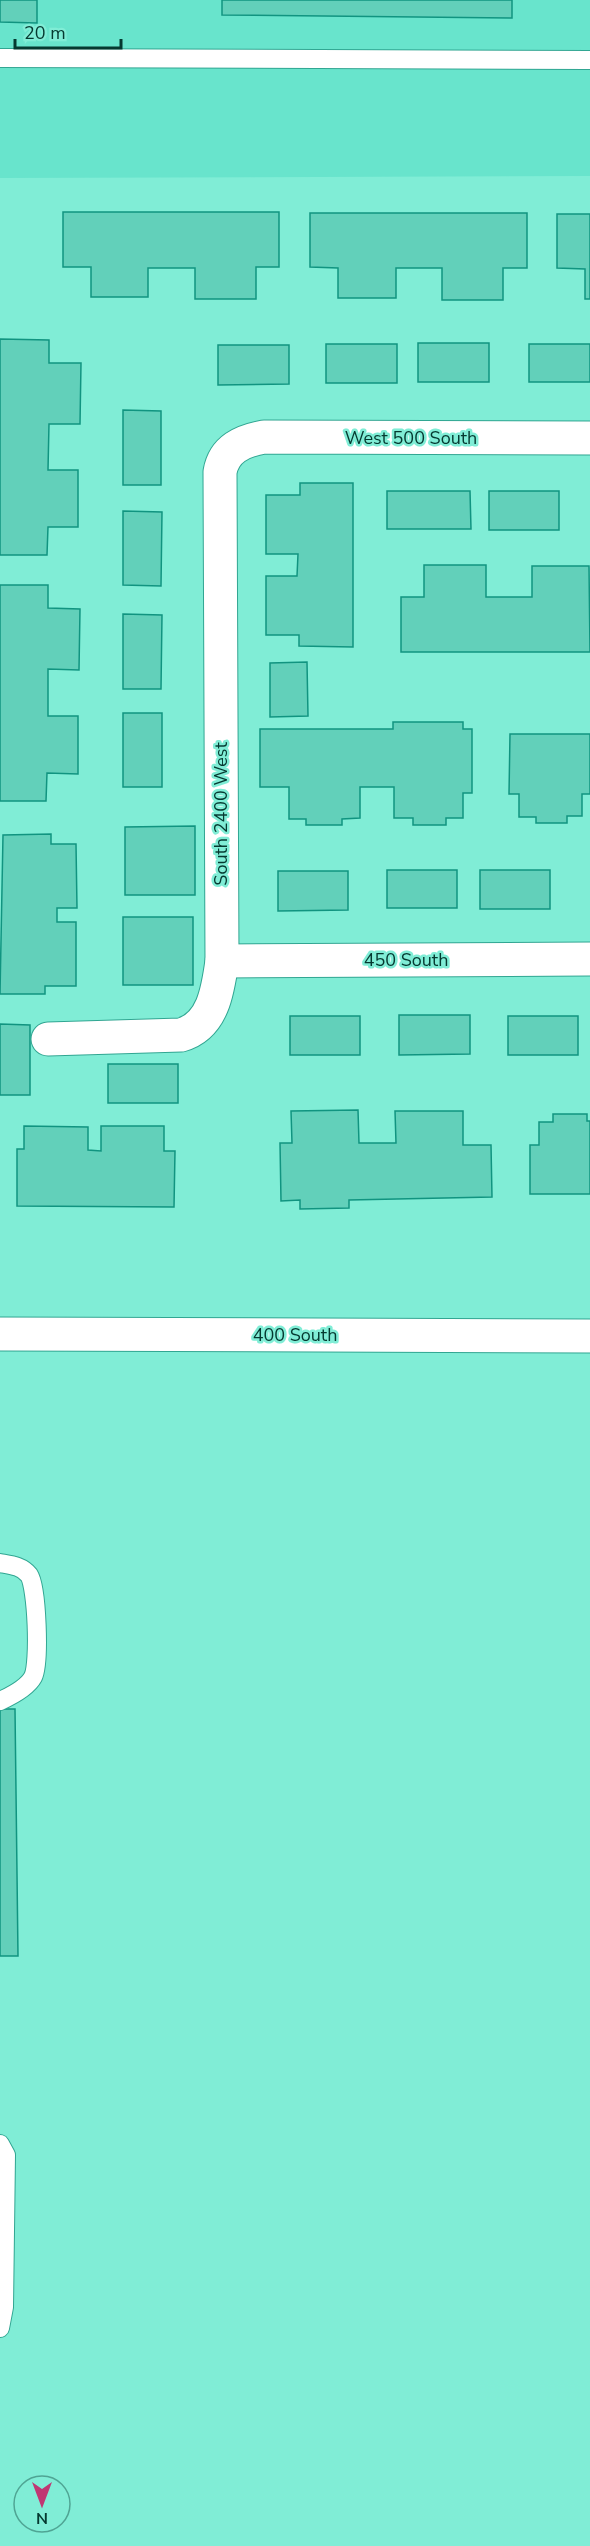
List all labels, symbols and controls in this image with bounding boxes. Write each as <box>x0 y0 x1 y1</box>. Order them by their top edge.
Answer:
scale bar <box>15 12 122 50</box>
text: 20 m <box>24 21 66 45</box>
street label: West 500 South <box>345 426 477 450</box>
street label: South 2400 West <box>209 742 233 886</box>
street label: 450 South <box>364 948 448 972</box>
street label: 400 South <box>253 1323 337 1347</box>
north arrow <box>12 2474 72 2534</box>
text: N <box>36 2507 48 2529</box>

